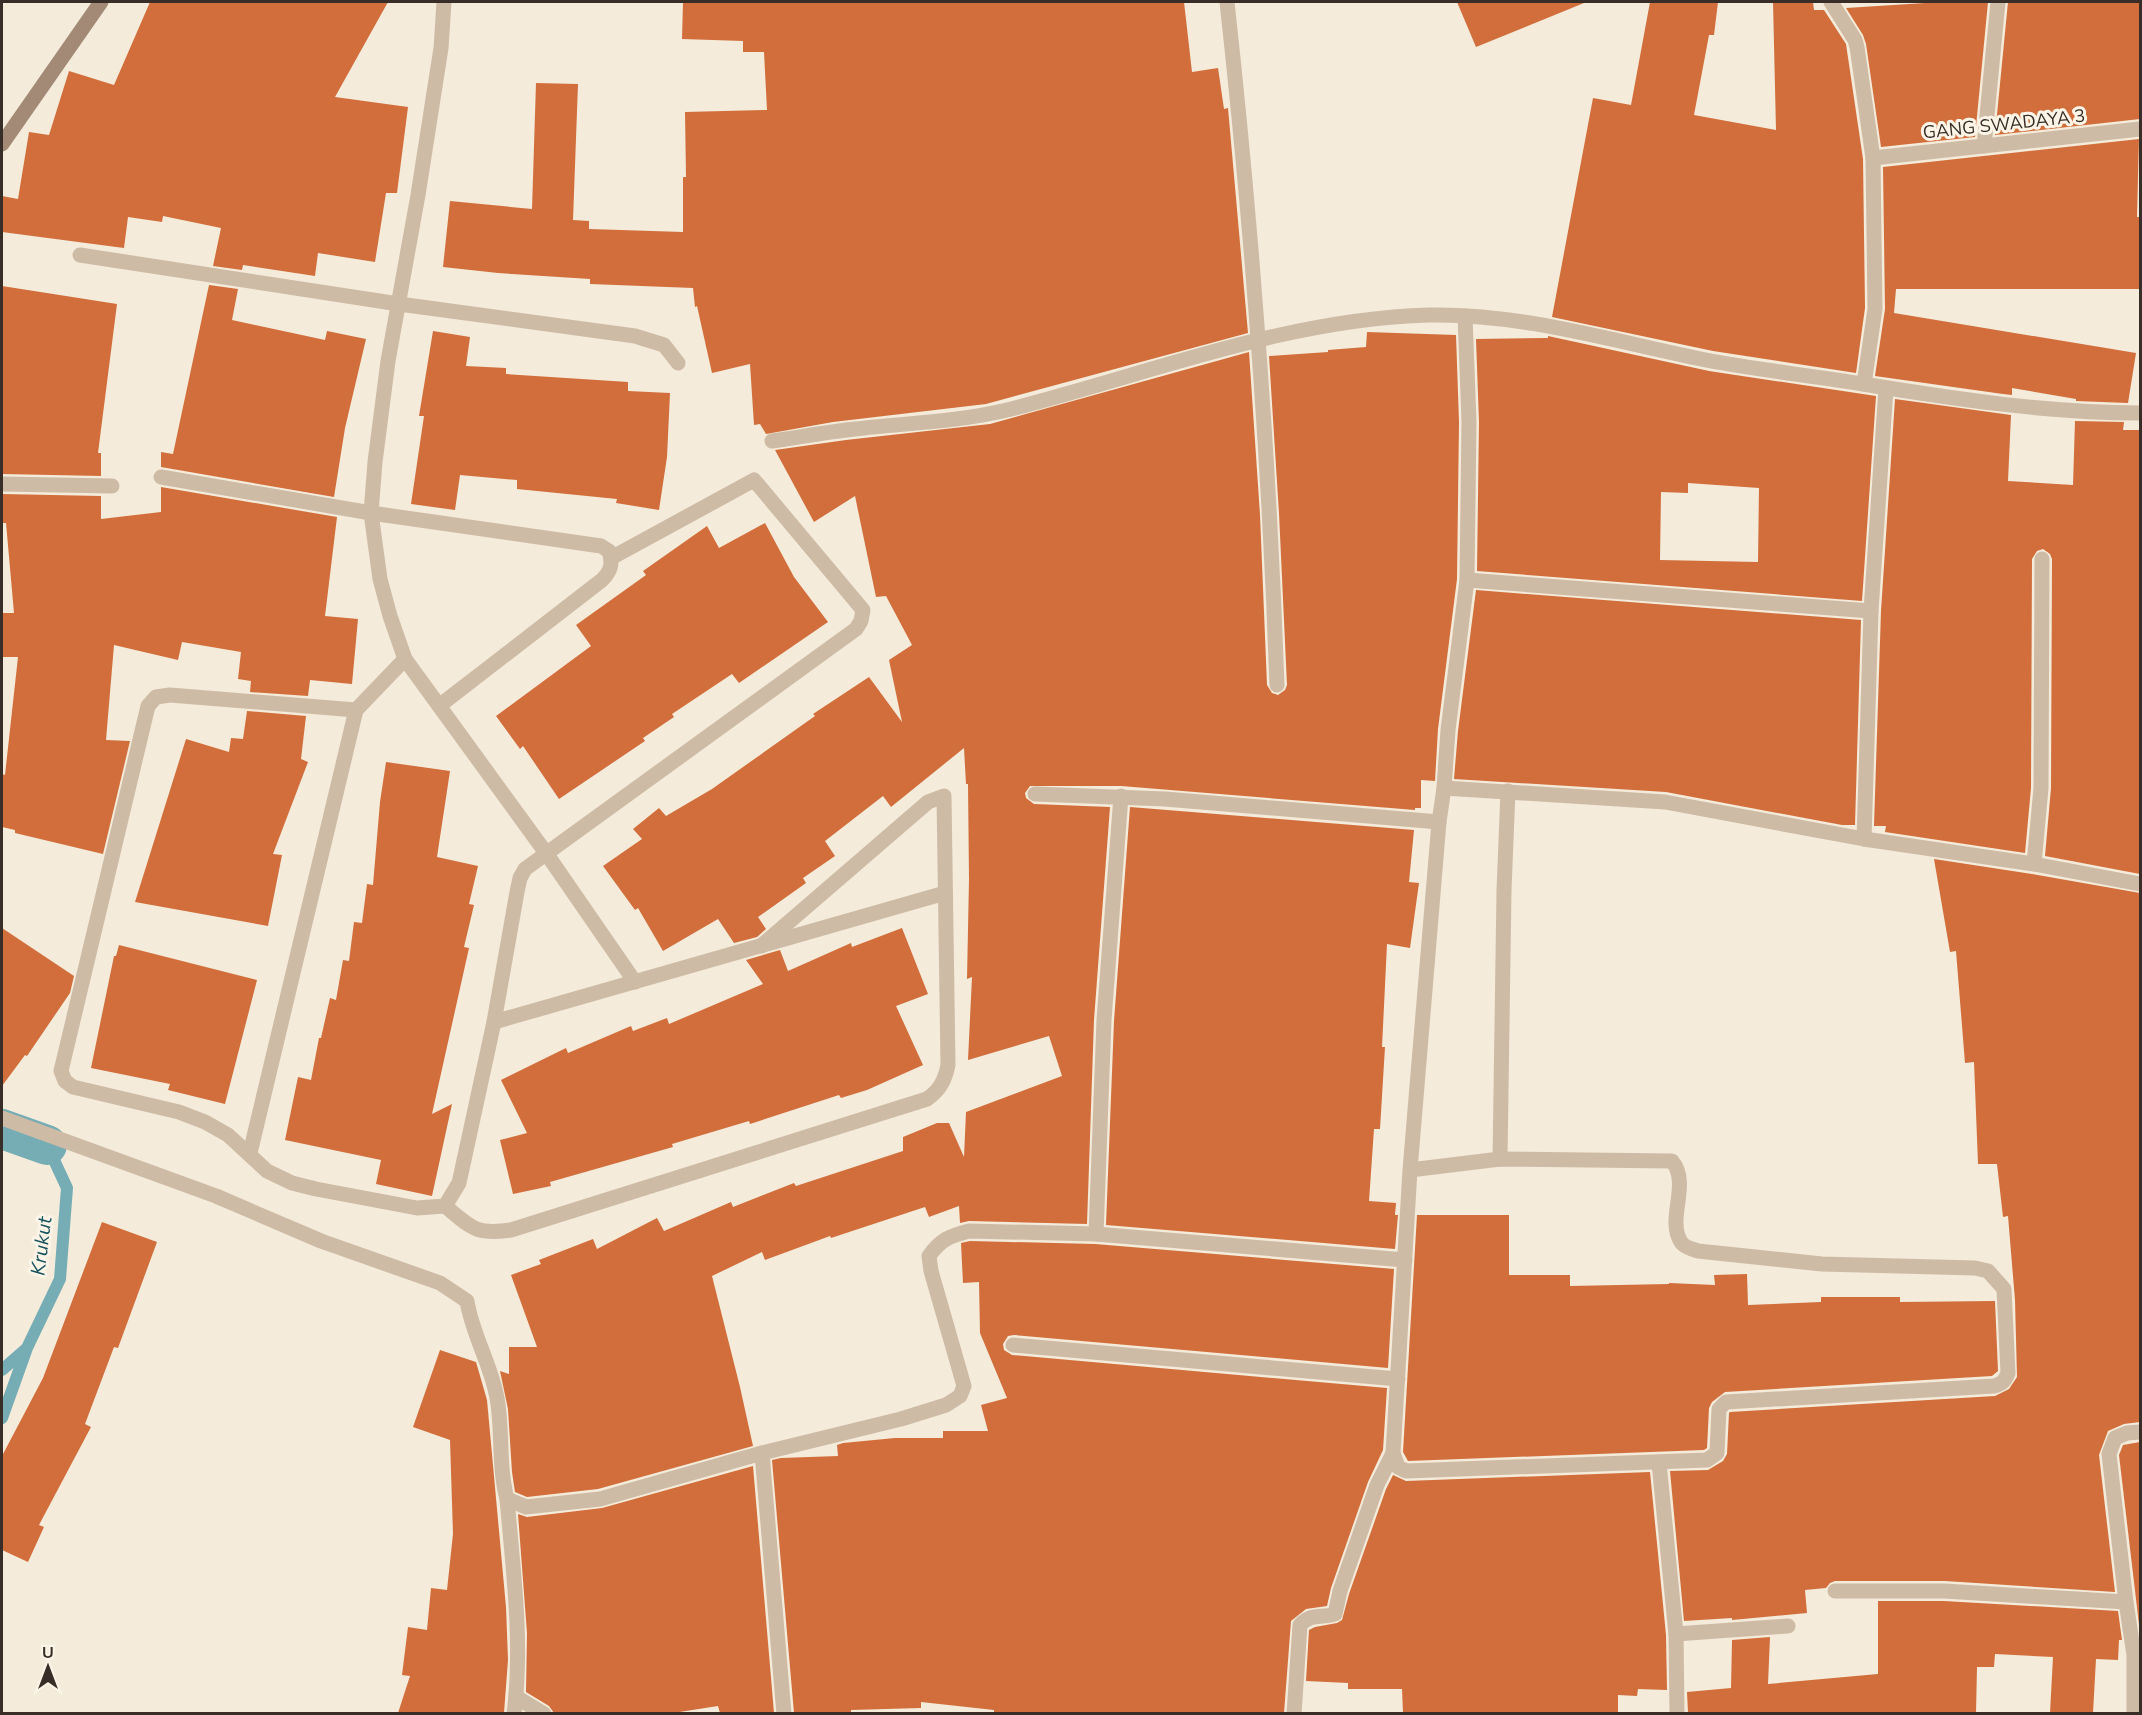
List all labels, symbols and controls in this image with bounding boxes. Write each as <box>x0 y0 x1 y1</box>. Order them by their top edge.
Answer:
street label: GANG SWADAYA 3 <box>1922 104 2086 144</box>
water label: Krukut <box>24 1214 59 1277</box>
north arrow <box>18 1637 78 1697</box>
text: U <box>42 1642 54 1664</box>

